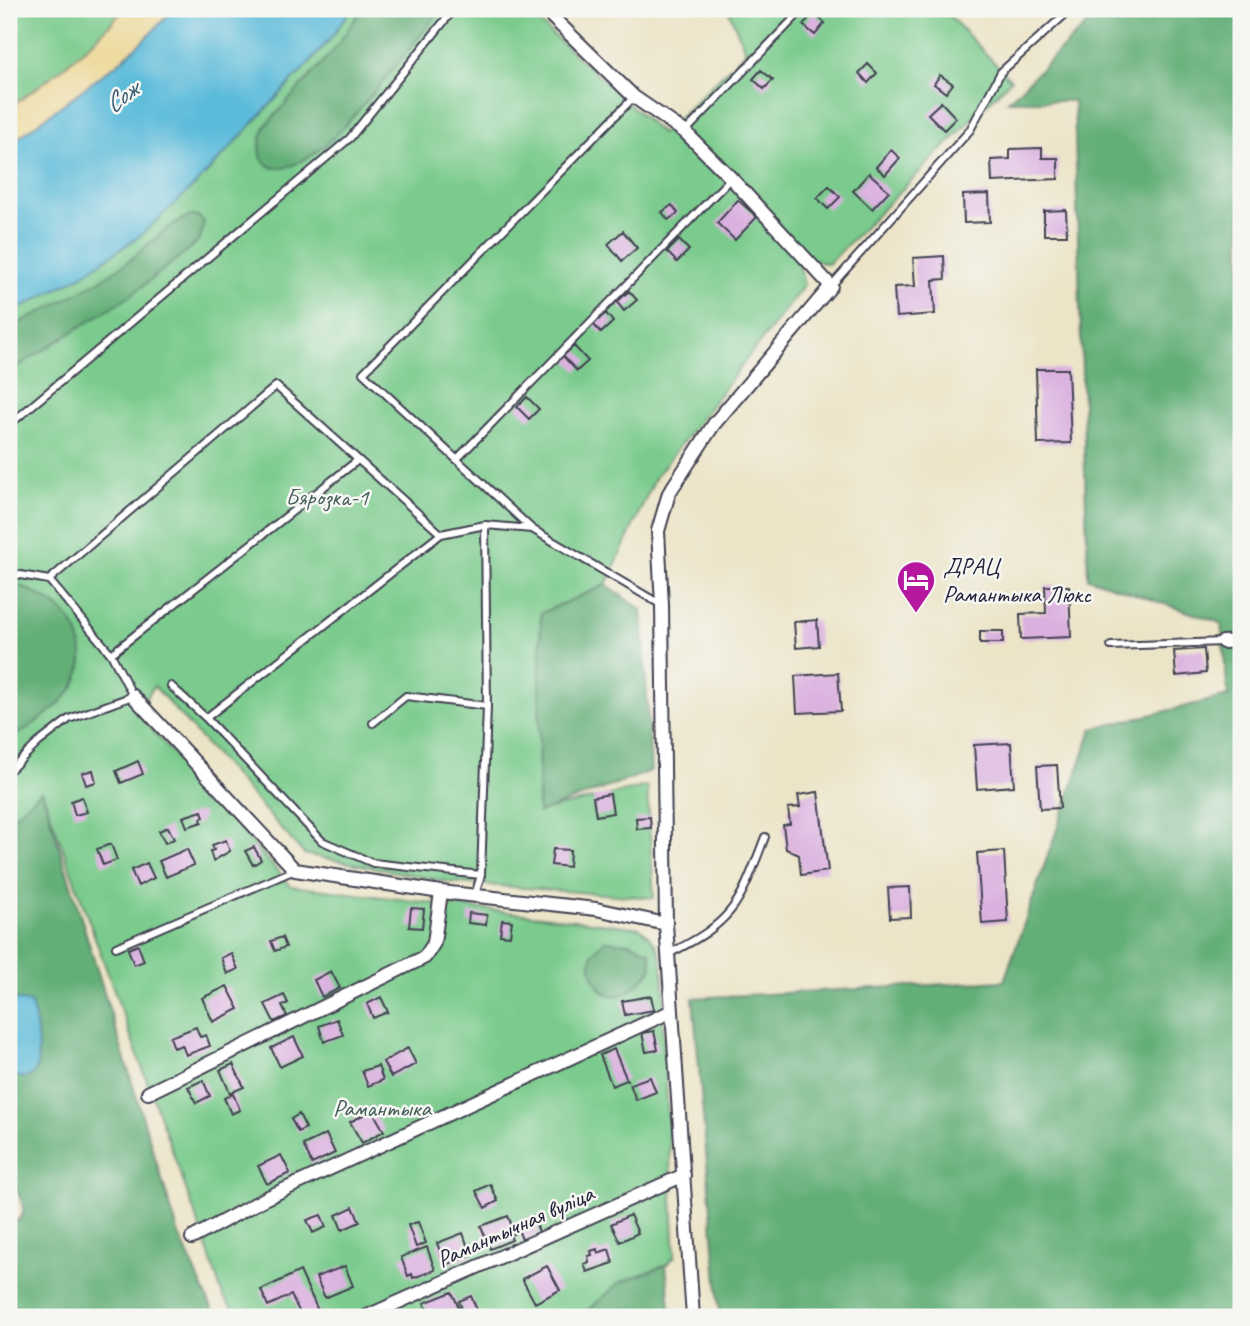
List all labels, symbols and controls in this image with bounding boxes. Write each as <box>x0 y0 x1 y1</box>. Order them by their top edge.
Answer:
water label: Сож <box>97 70 149 120</box>
park label: Бярозка-1 <box>285 482 370 512</box>
place label: ДРАЦ Рамантыка Люкс <box>943 551 1092 609</box>
hotel icon: ДРАЦ Рамантыка Люкс <box>895 559 937 614</box>
park label: Рамантыка <box>333 1093 432 1123</box>
street label: Рамантычная вуліца <box>432 1177 600 1274</box>

